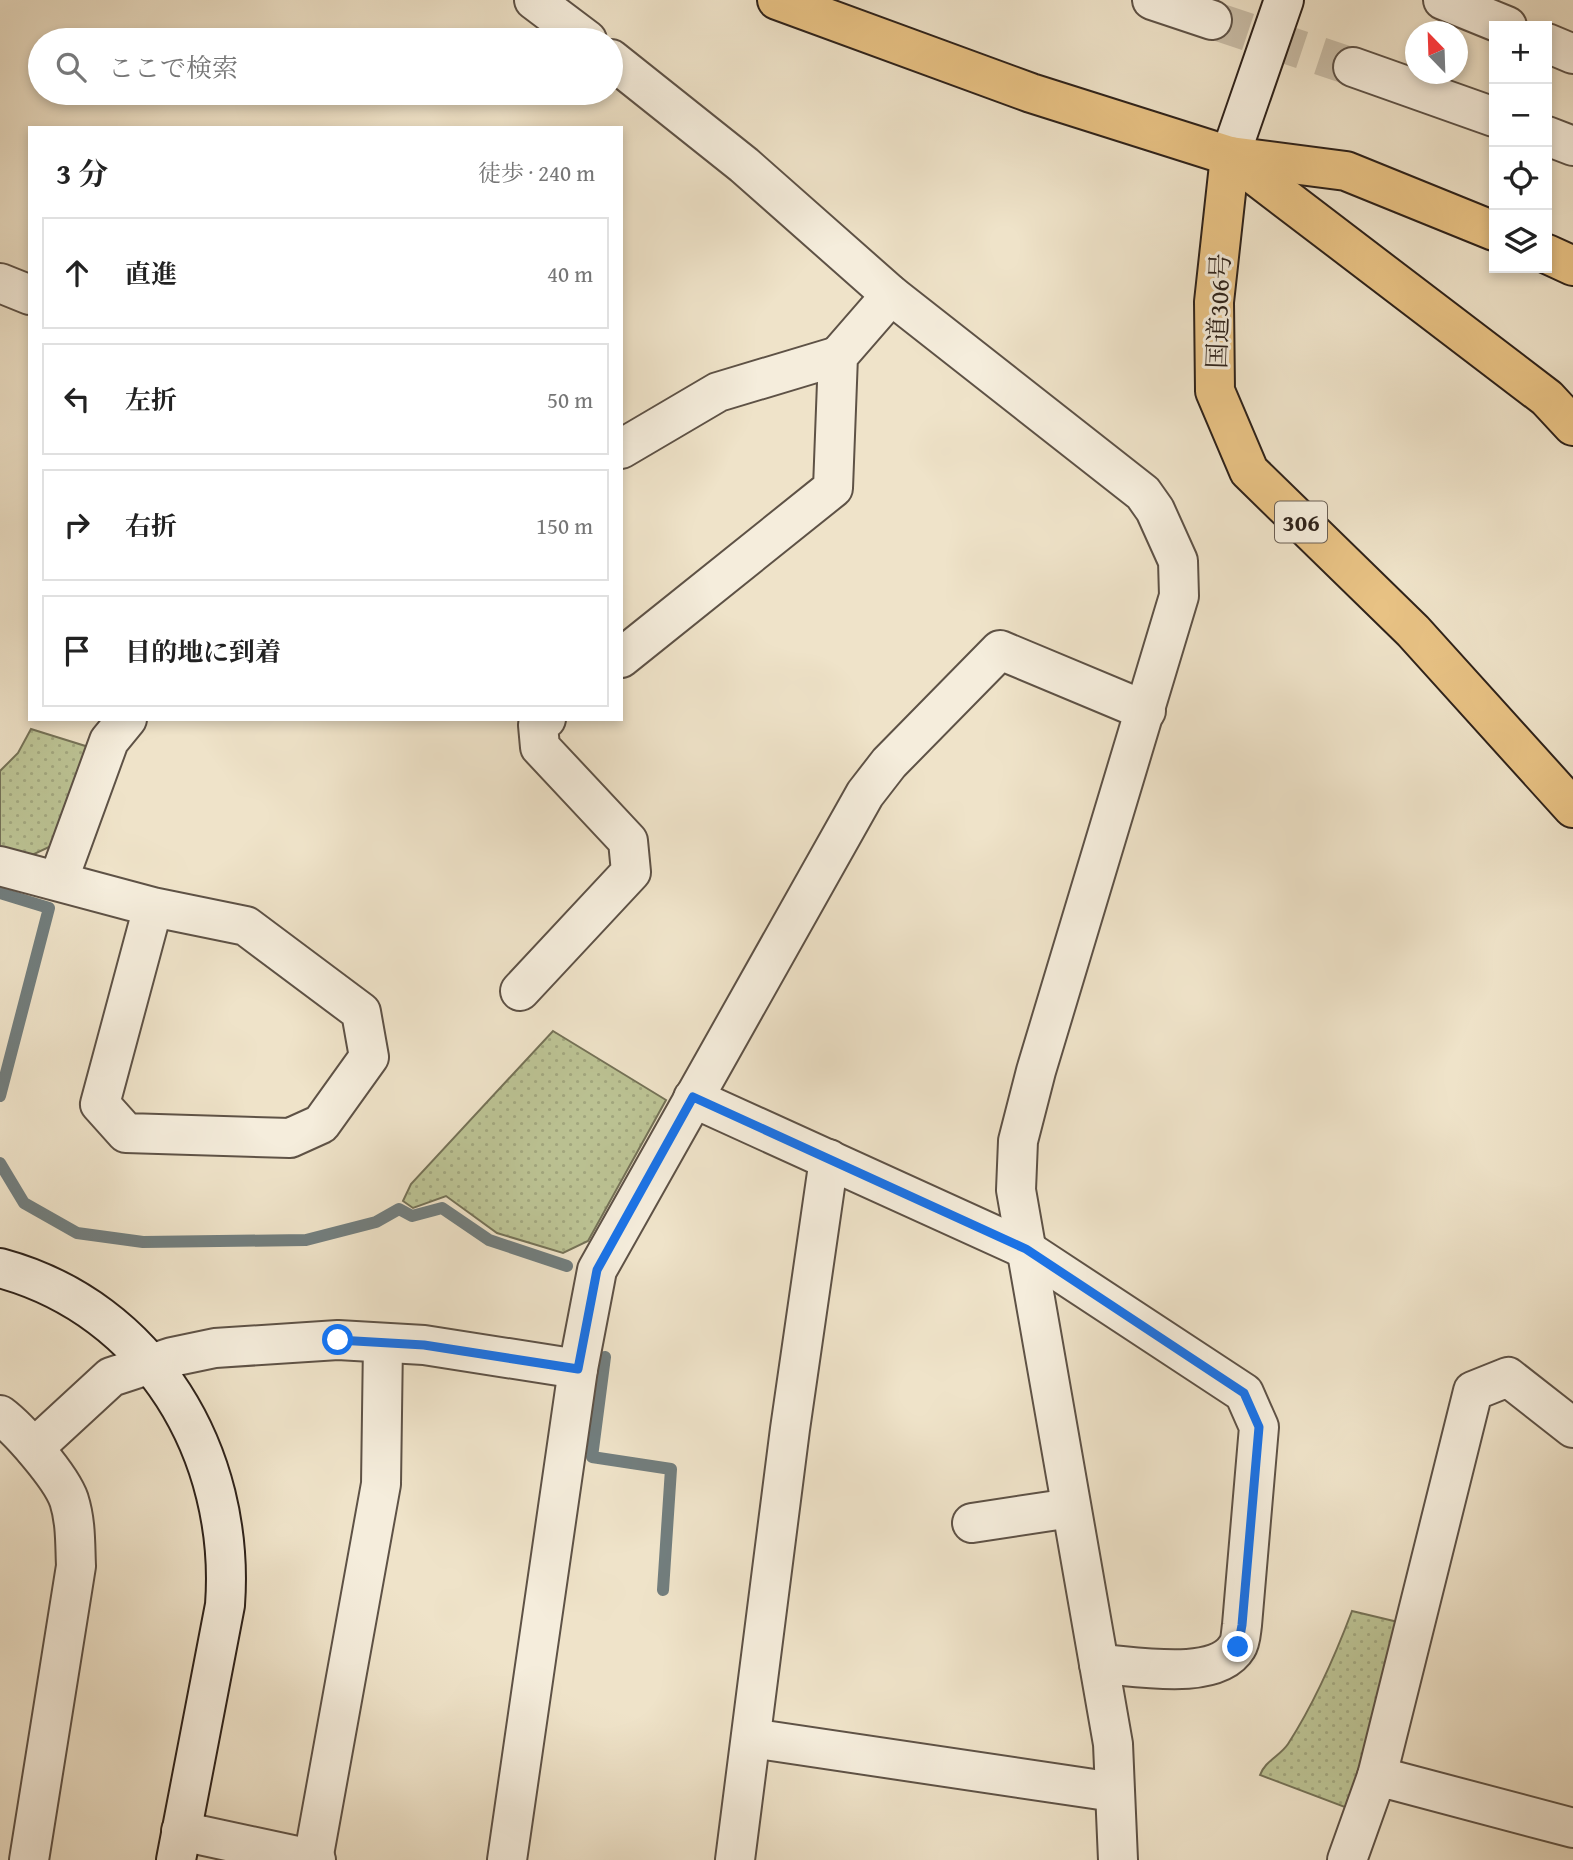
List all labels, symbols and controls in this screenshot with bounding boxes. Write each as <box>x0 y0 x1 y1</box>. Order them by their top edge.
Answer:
north arrow <box>1405 21 1468 84</box>
map controls <box>1489 21 1552 273</box>
button: + <box>1489 21 1552 84</box>
search box <box>28 28 623 105</box>
icon: search <box>52 48 90 86</box>
text: ここで検索 <box>108 48 238 87</box>
button: − <box>1489 84 1552 147</box>
button: locate <box>1489 147 1552 210</box>
text: 3 分 <box>56 151 108 195</box>
text: 徒歩 · 240 m <box>478 156 595 189</box>
button: layers <box>1489 210 1552 273</box>
street label: 国道306号 <box>1196 253 1240 369</box>
icon: ahead <box>58 254 96 292</box>
text: 直進 <box>125 254 177 293</box>
text: 40 m <box>547 257 593 290</box>
icon: left <box>58 380 96 418</box>
text: 左折 <box>125 380 177 419</box>
text: 50 m <box>547 383 593 416</box>
road number: 306 <box>1275 502 1327 542</box>
icon: right <box>58 506 96 544</box>
text: 右折 <box>125 506 177 545</box>
text: 150 m <box>536 509 593 542</box>
icon: arrive <box>58 632 96 670</box>
text: 目的地に到着 <box>125 632 281 671</box>
route start <box>322 1324 353 1355</box>
route end <box>1222 1631 1253 1662</box>

